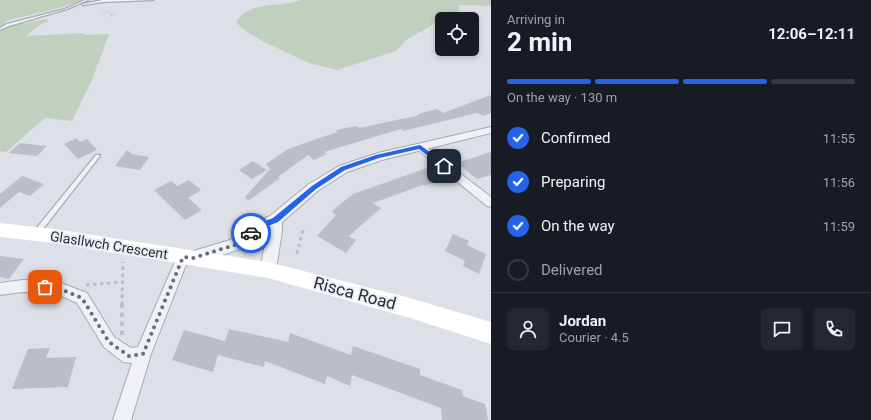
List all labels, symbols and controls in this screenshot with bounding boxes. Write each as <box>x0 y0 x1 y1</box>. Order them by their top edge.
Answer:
map controls <box>435 12 479 56</box>
button: locate <box>435 12 479 56</box>
text: Arriving in <box>507 12 565 27</box>
text: 12:06–12:11 <box>768 25 855 43</box>
text: 2 min <box>507 27 572 57</box>
text: On the way · 130 m <box>507 90 617 105</box>
icon: check <box>507 127 529 149</box>
text: Confirmed <box>541 129 611 147</box>
text: 11:55 <box>823 131 855 146</box>
pin <box>427 149 461 183</box>
icon: home <box>433 155 455 177</box>
icon: check <box>507 171 529 193</box>
text: Preparing <box>541 173 605 191</box>
text: 11:56 <box>823 175 855 190</box>
courier <box>231 213 271 253</box>
icon: check <box>507 215 529 237</box>
text: On the way <box>541 217 615 235</box>
text: 11:59 <box>823 219 855 234</box>
icon: car <box>240 222 262 244</box>
street label: Glasllwch Crescent <box>49 228 169 262</box>
text: Delivered <box>541 261 603 279</box>
pin <box>28 270 62 304</box>
street label: Risca Road <box>311 272 399 314</box>
icon: bag <box>34 276 56 298</box>
button: person <box>507 308 549 350</box>
button: chat <box>761 308 803 350</box>
button: phone <box>813 308 855 350</box>
text: Jordan <box>559 312 606 330</box>
text: Courier · 4.5 <box>559 330 629 345</box>

